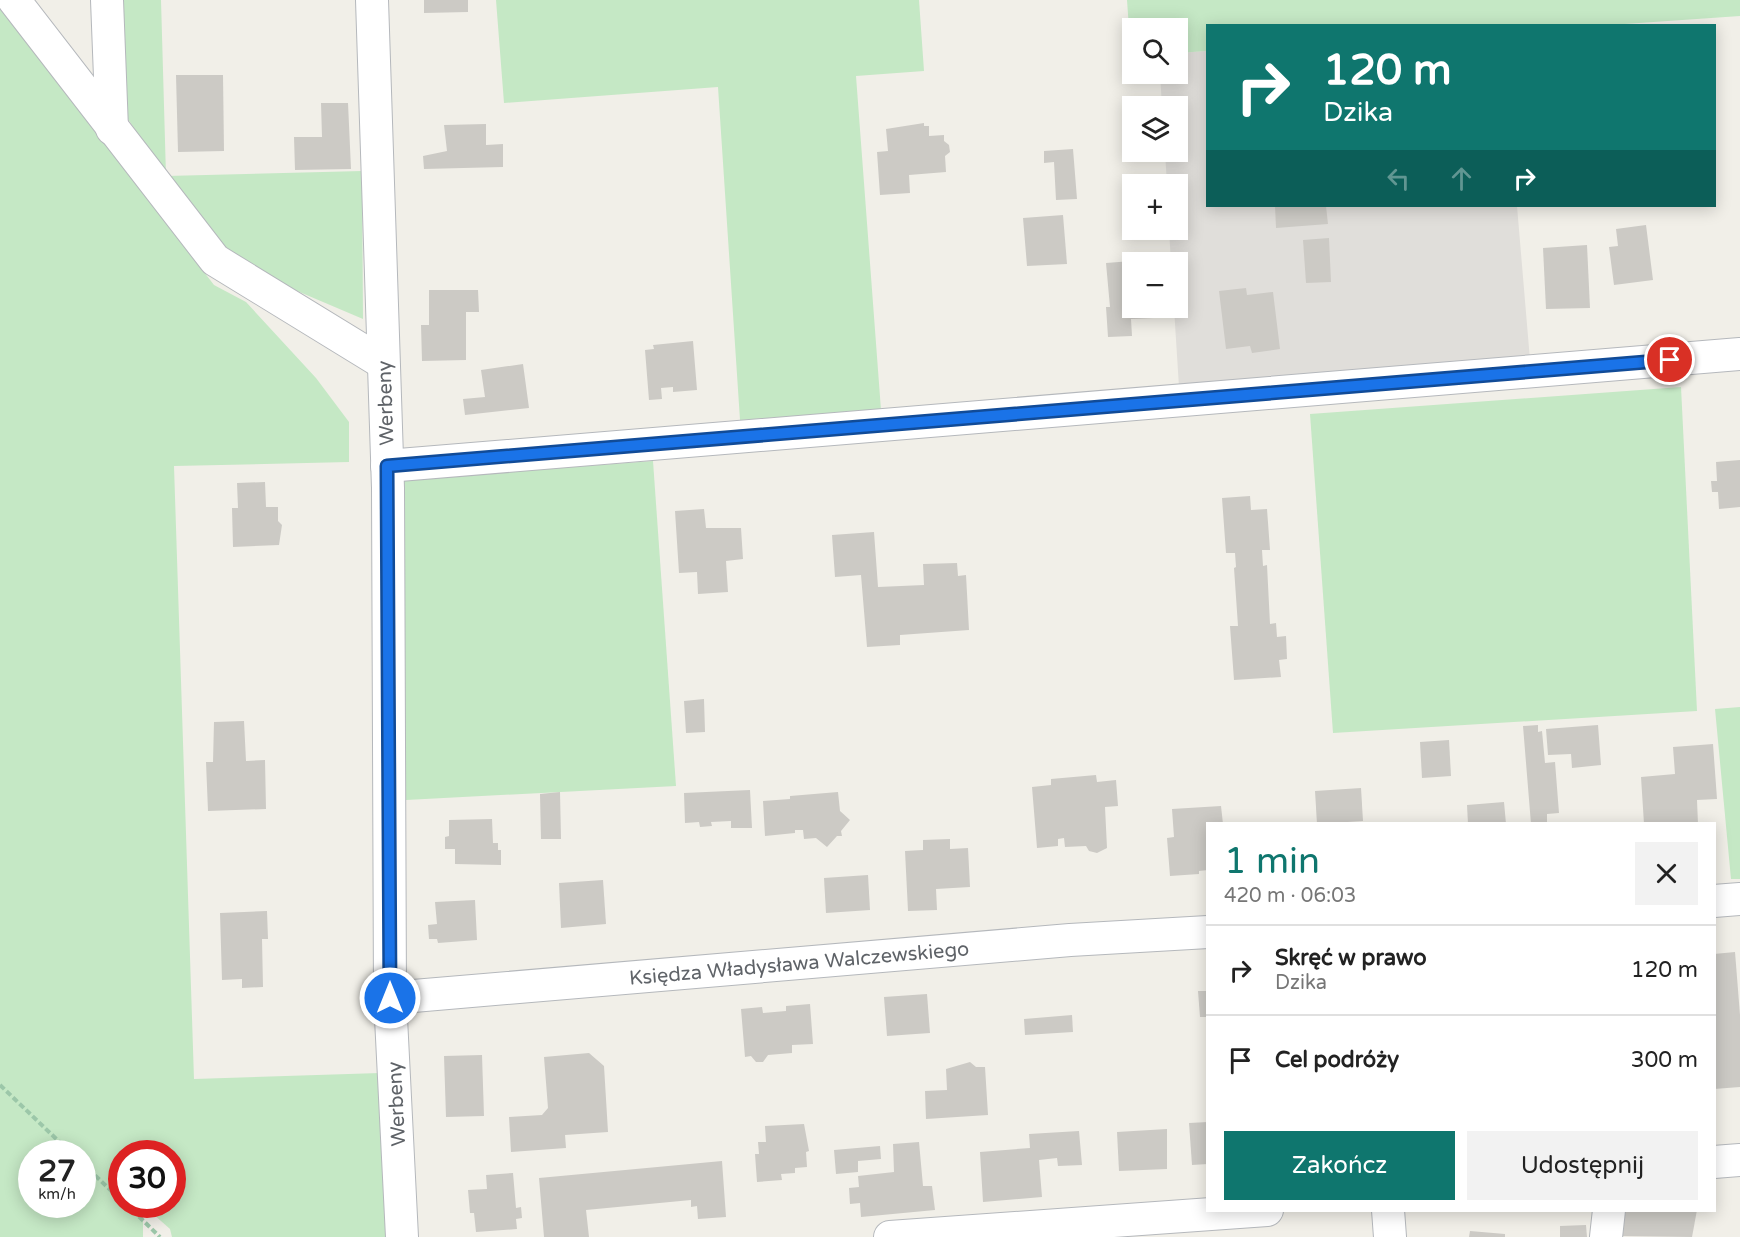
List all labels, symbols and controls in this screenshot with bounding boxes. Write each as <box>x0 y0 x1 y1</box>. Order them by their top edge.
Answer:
map controls <box>1122 18 1188 318</box>
button: search <box>1122 18 1188 84</box>
text: 120 m <box>1323 45 1452 96</box>
icon: right <box>1224 48 1302 126</box>
button: layers <box>1122 96 1188 162</box>
text: Dzika <box>1323 96 1393 129</box>
icon: left <box>1382 162 1415 195</box>
icon: ahead <box>1445 162 1478 195</box>
icon: right <box>1508 162 1541 195</box>
button: + <box>1122 174 1188 240</box>
button: − <box>1122 252 1188 318</box>
pin <box>1644 334 1695 385</box>
icon: arrive <box>1653 343 1686 376</box>
street label: Werbeny <box>373 360 399 446</box>
text: 1 min <box>1224 840 1320 883</box>
button: close <box>1635 842 1698 905</box>
text: 420 m · 06:03 <box>1224 884 1356 908</box>
street label: Księdza Władysława Walczewskiego <box>628 937 970 991</box>
text: Skręć w prawo <box>1275 945 1427 971</box>
icon: right <box>1224 954 1257 987</box>
text: 120 m <box>1631 957 1698 983</box>
position arrow <box>358 966 422 1030</box>
text: Dzika <box>1275 971 1327 995</box>
icon: arrive <box>1224 1044 1257 1077</box>
text: Cel podróży <box>1275 1047 1399 1073</box>
text: 300 m <box>1631 1047 1698 1073</box>
street label: Werbeny <box>383 1061 411 1147</box>
button: Zakończ <box>1224 1131 1455 1200</box>
button: Udostępnij <box>1467 1131 1698 1200</box>
speed limit sign: 30 <box>108 1140 186 1218</box>
text: 27 <box>38 1153 76 1190</box>
text: km/h <box>38 1185 76 1203</box>

